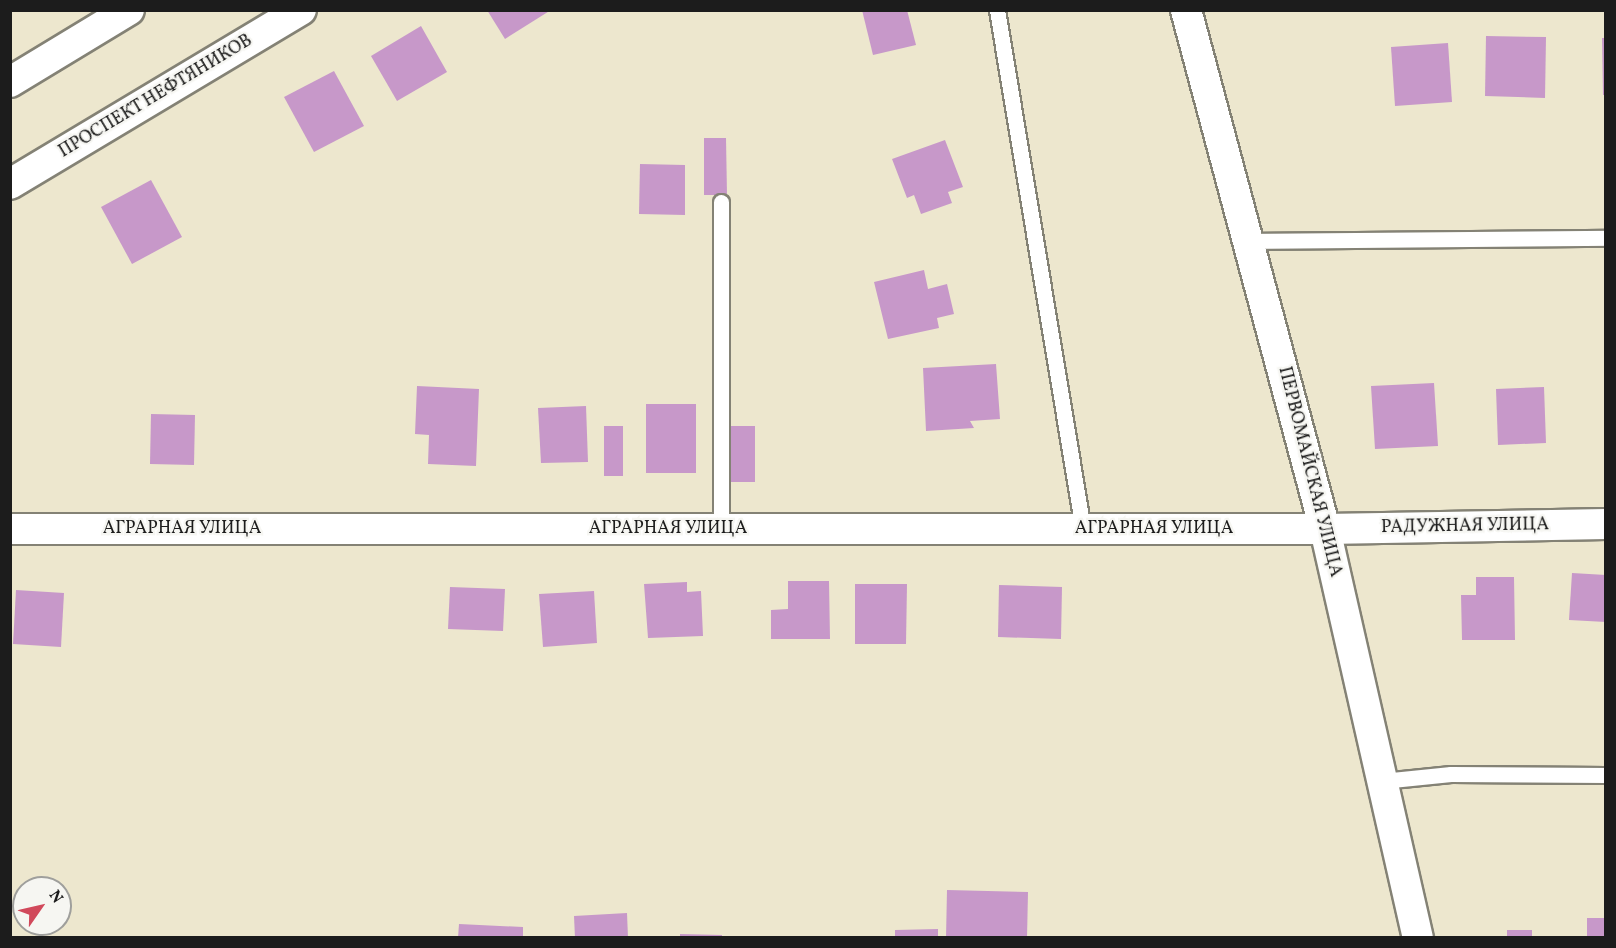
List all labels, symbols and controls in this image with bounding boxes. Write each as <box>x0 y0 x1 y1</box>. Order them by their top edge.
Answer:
street label: ПРОСПЕКТ НЕФТЯНИКОВ <box>55 30 257 164</box>
street label: ПЕРВОМАЙСКАЯ УЛИЦА <box>1272 365 1346 579</box>
street label: РАДУЖНАЯ УЛИЦА <box>1381 515 1549 539</box>
street label: АГРАРНАЯ УЛИЦА <box>103 518 261 540</box>
street label: АГРАРНАЯ УЛИЦА <box>589 518 747 540</box>
street label: АГРАРНАЯ УЛИЦА <box>1075 518 1233 540</box>
north arrow <box>12 876 72 936</box>
text: N <box>43 886 68 908</box>

